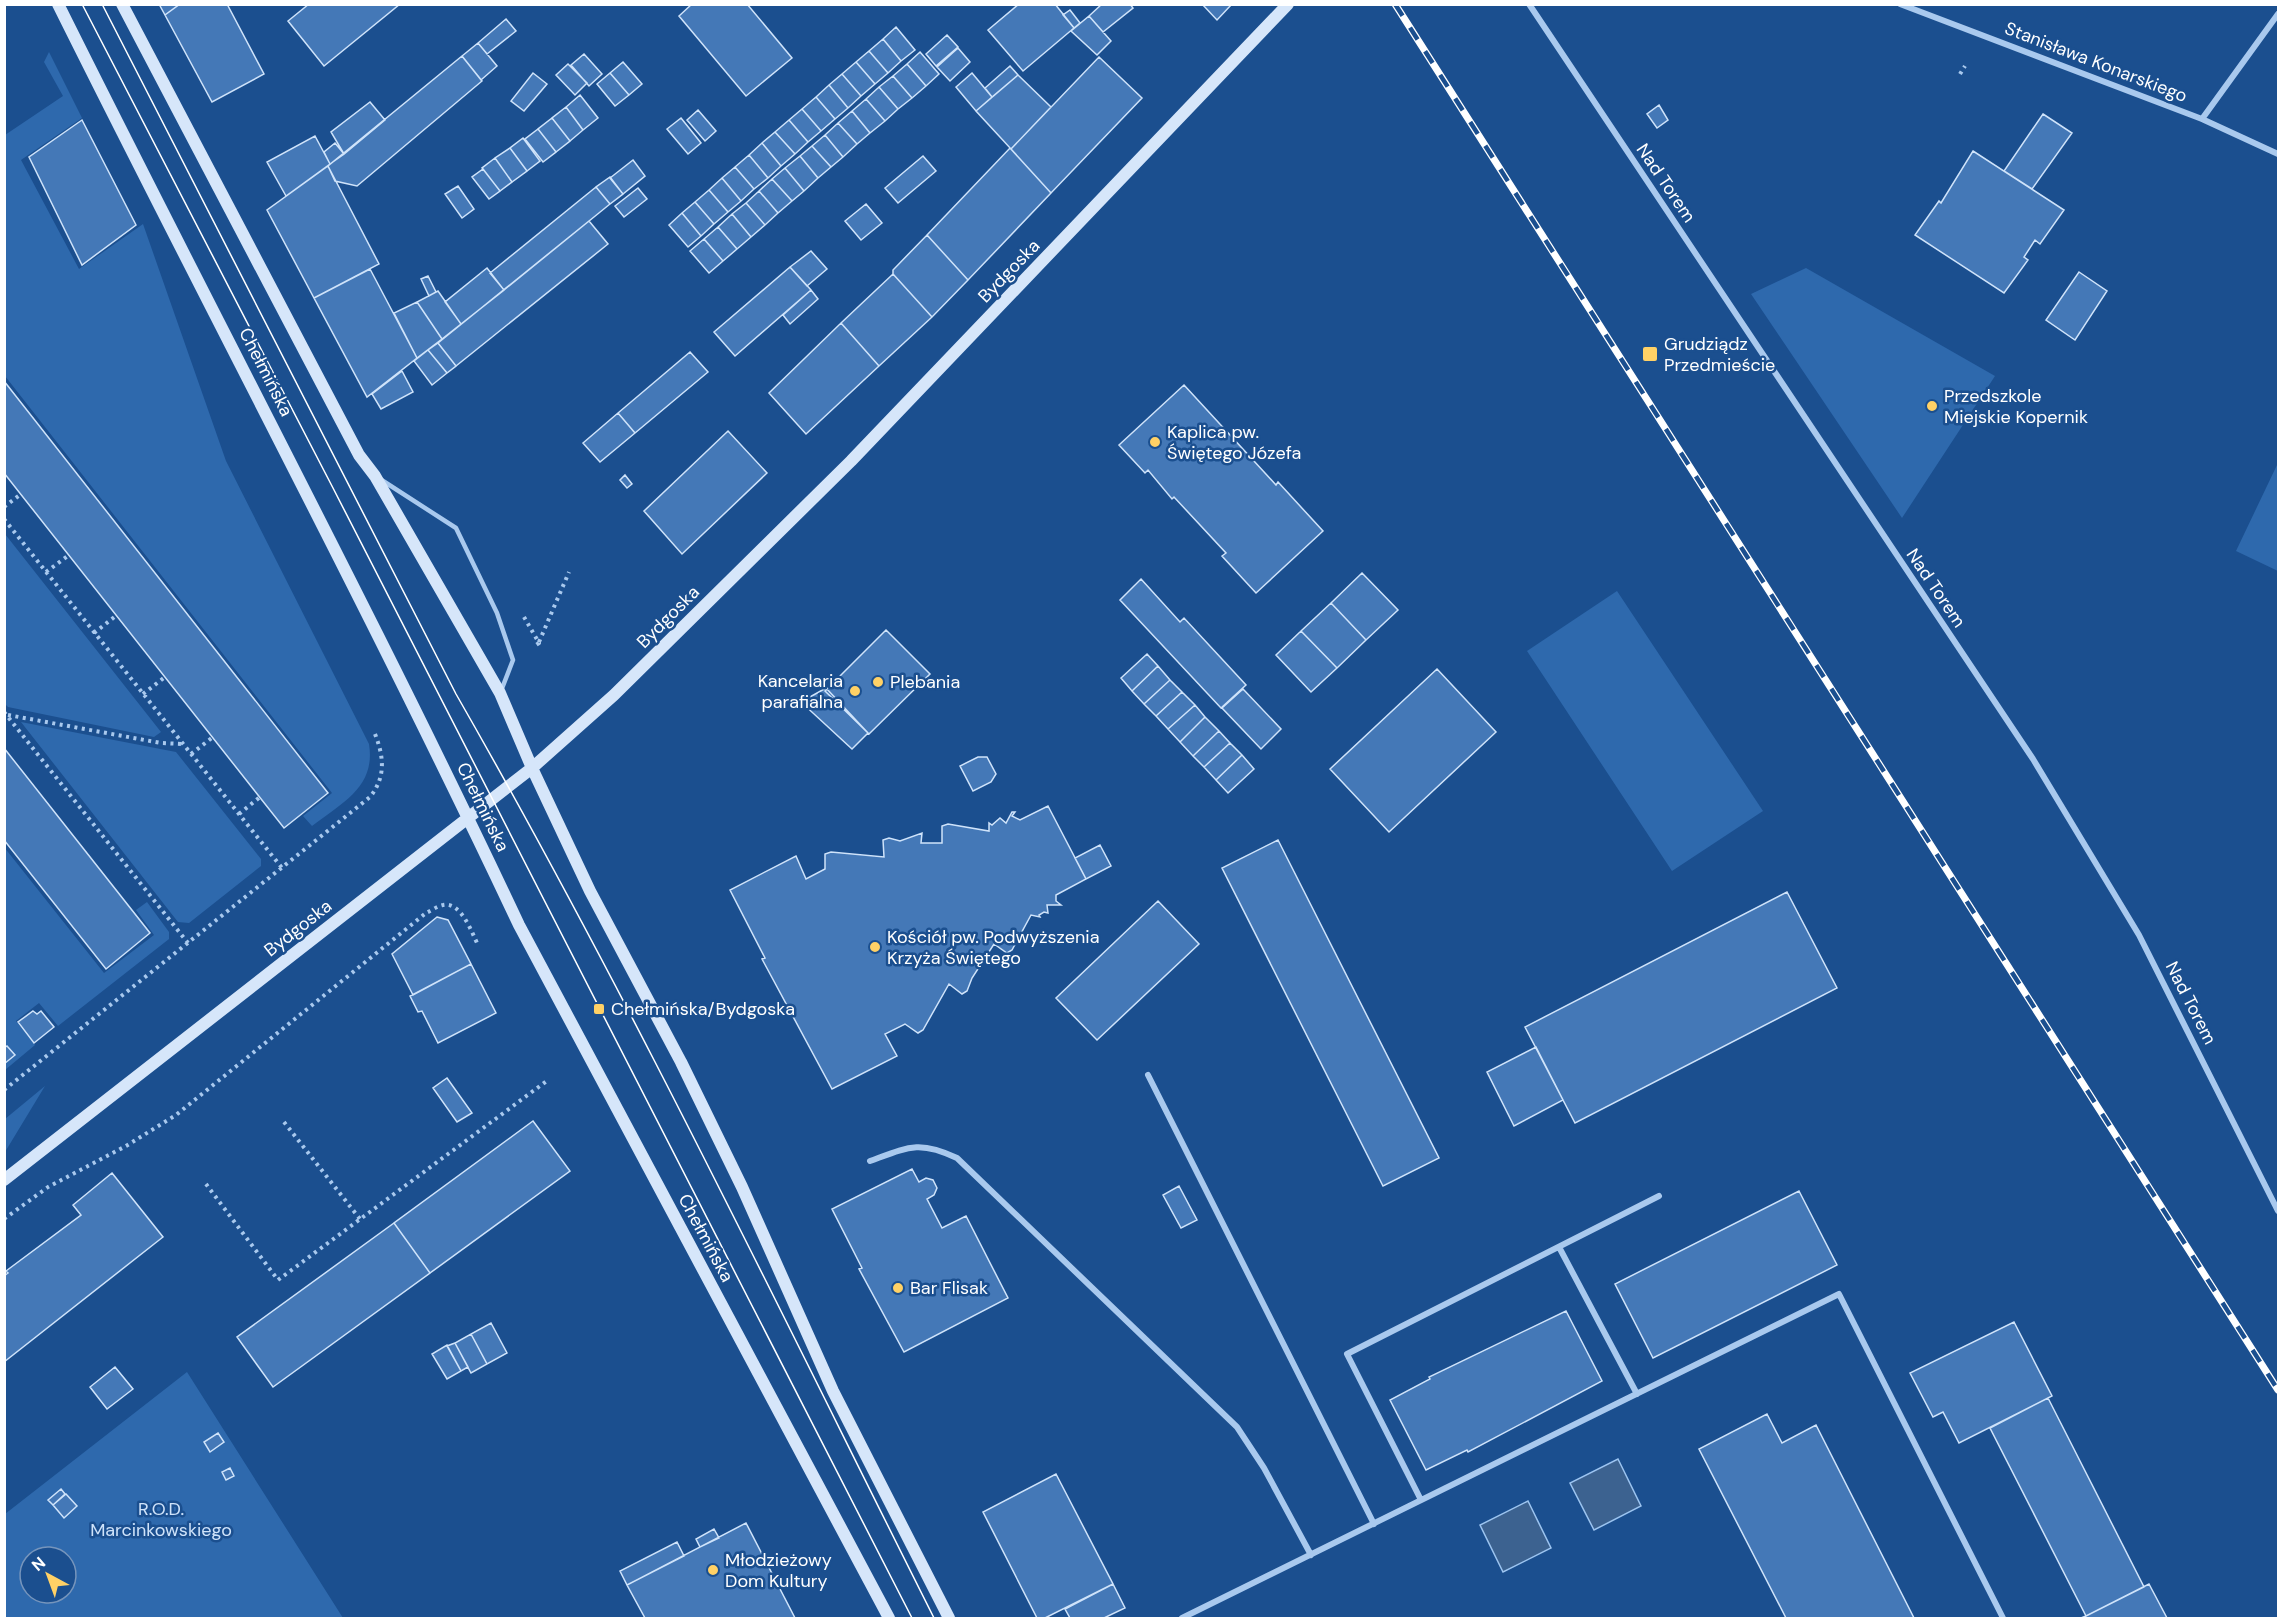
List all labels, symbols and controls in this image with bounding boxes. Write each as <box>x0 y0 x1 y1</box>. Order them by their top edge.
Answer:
street label: Stanisława Konarskiego <box>2001 16 2191 108</box>
street label: Nad Torem <box>1631 139 1701 227</box>
street label: Bydgoska <box>973 234 1045 308</box>
street label: Chełmińska <box>233 324 299 420</box>
place label: Grudziądz Przedmieście <box>1664 332 1775 377</box>
marker: Grudziądz Przedmieście <box>1641 345 1659 363</box>
place label: Przedszkole Miejskie Kopernik <box>1944 384 2088 429</box>
marker: Przedszkole Miejskie Kopernik <box>1925 399 1939 413</box>
place label: Kaplica pw. Świętego Józefa <box>1167 420 1301 465</box>
marker: Kaplica pw. Świętego Józefa <box>1148 435 1162 449</box>
street label: Nad Torem <box>1901 544 1971 632</box>
street label: Bydgoska <box>631 580 705 654</box>
place label: Kancelaria parafialna <box>758 669 843 714</box>
place label: Plebania <box>890 670 960 694</box>
marker: Plebania <box>871 675 885 689</box>
marker: Kancelaria parafialna <box>848 684 862 698</box>
street label: Chełmińska <box>451 758 515 856</box>
street label: Bydgoska <box>259 894 337 962</box>
place label: Kościół pw. Podwyższenia Krzyża Świętego <box>887 925 1099 970</box>
marker: Kościół pw. Podwyższenia Krzyża Świętego <box>868 940 882 954</box>
street label: Nad Torem <box>2160 957 2222 1049</box>
place label: Chełmińska/Bydgoska <box>611 997 795 1021</box>
marker: Chełmińska/Bydgoska <box>592 1002 606 1016</box>
street label: Chełmińska <box>673 1190 739 1286</box>
place label: Bar Flisak <box>910 1276 988 1300</box>
marker: Bar Flisak <box>891 1281 905 1295</box>
park label: R.O.D. Marcinkowskiego <box>90 1497 232 1542</box>
north arrow <box>18 1545 78 1605</box>
place label: Młodzieżowy Dom Kultury <box>725 1548 832 1593</box>
text: N <box>27 1552 50 1576</box>
marker: Młodzieżowy Dom Kultury <box>706 1563 720 1577</box>

